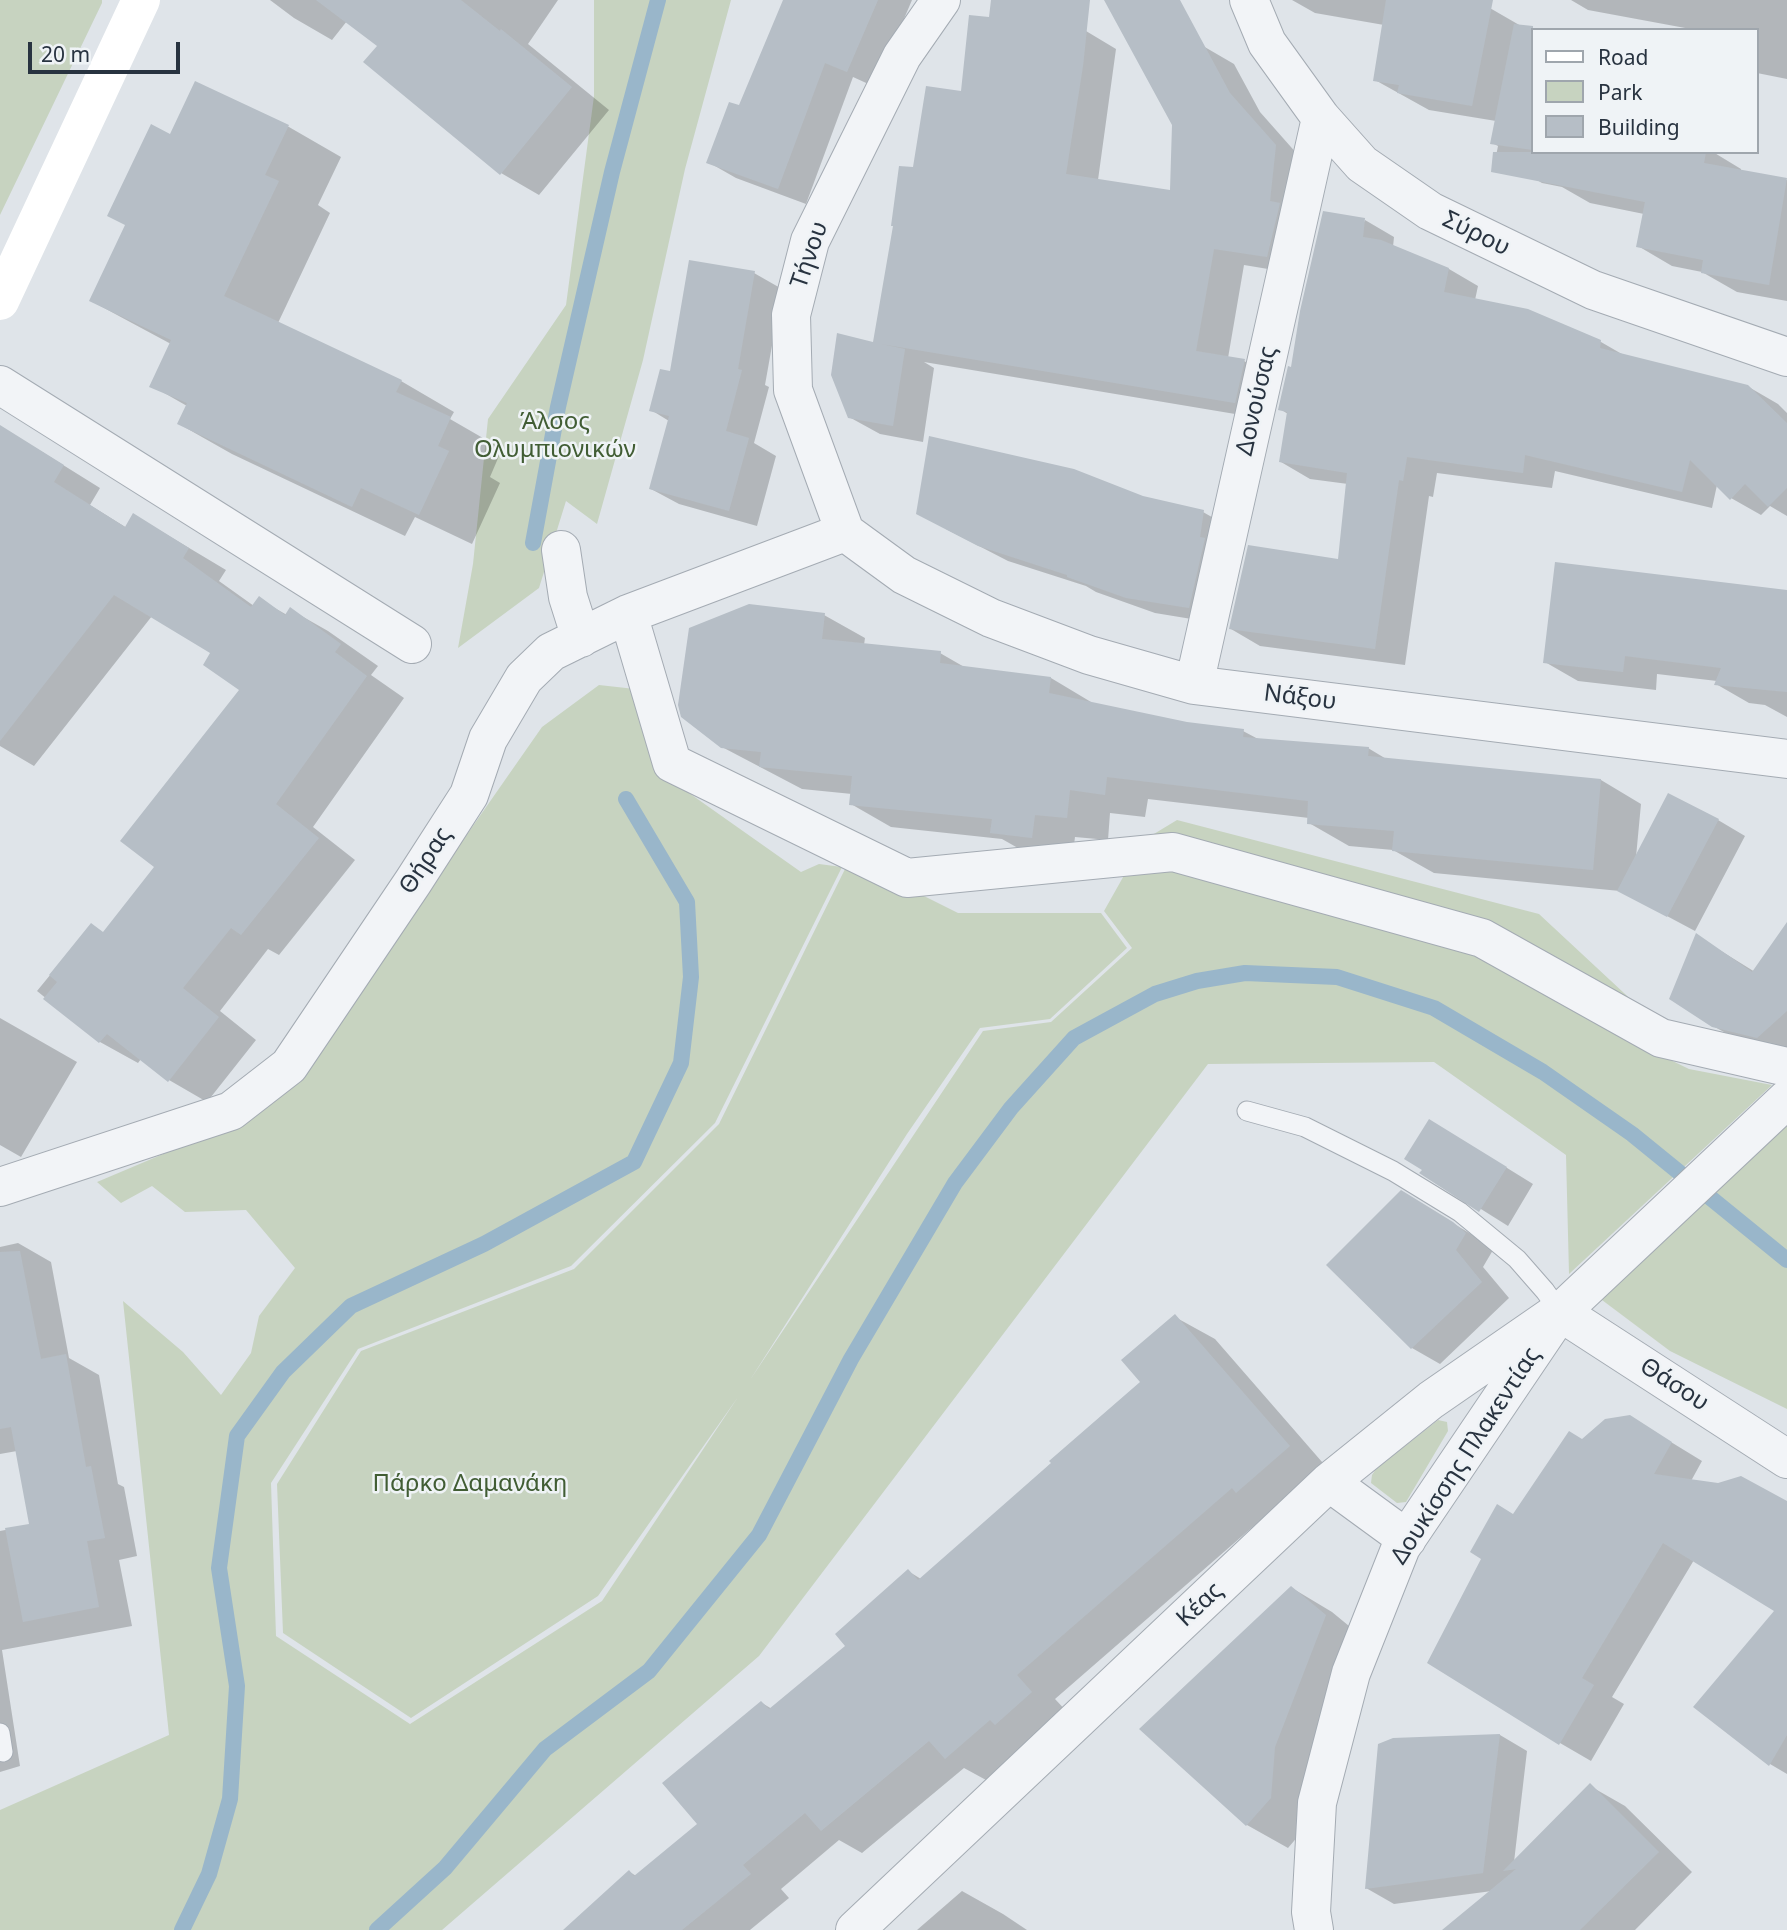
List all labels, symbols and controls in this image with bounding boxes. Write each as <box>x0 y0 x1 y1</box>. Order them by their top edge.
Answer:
scale bar <box>32 28 184 72</box>
legend <box>1532 28 1759 154</box>
text: 20 m <box>41 40 90 68</box>
text: Road <box>1598 43 1648 71</box>
text: Park <box>1598 78 1642 106</box>
text: Building <box>1598 113 1680 141</box>
street label: Σύρου <box>1438 205 1514 263</box>
street label: Τήνου <box>785 218 835 292</box>
street label: Δονούσας <box>1230 344 1284 458</box>
park label: Άλσος Ολυμπιονικών <box>474 408 636 464</box>
street label: Νάξου <box>1262 679 1338 717</box>
street label: Θήρας <box>394 822 458 900</box>
street label: Δουκίσσης Πλακεντίας <box>1385 1342 1547 1570</box>
street label: Θάσου <box>1634 1352 1714 1418</box>
park label: Πάρκο Δαμανάκη <box>373 1470 567 1498</box>
street label: Κέας <box>1171 1577 1229 1633</box>

